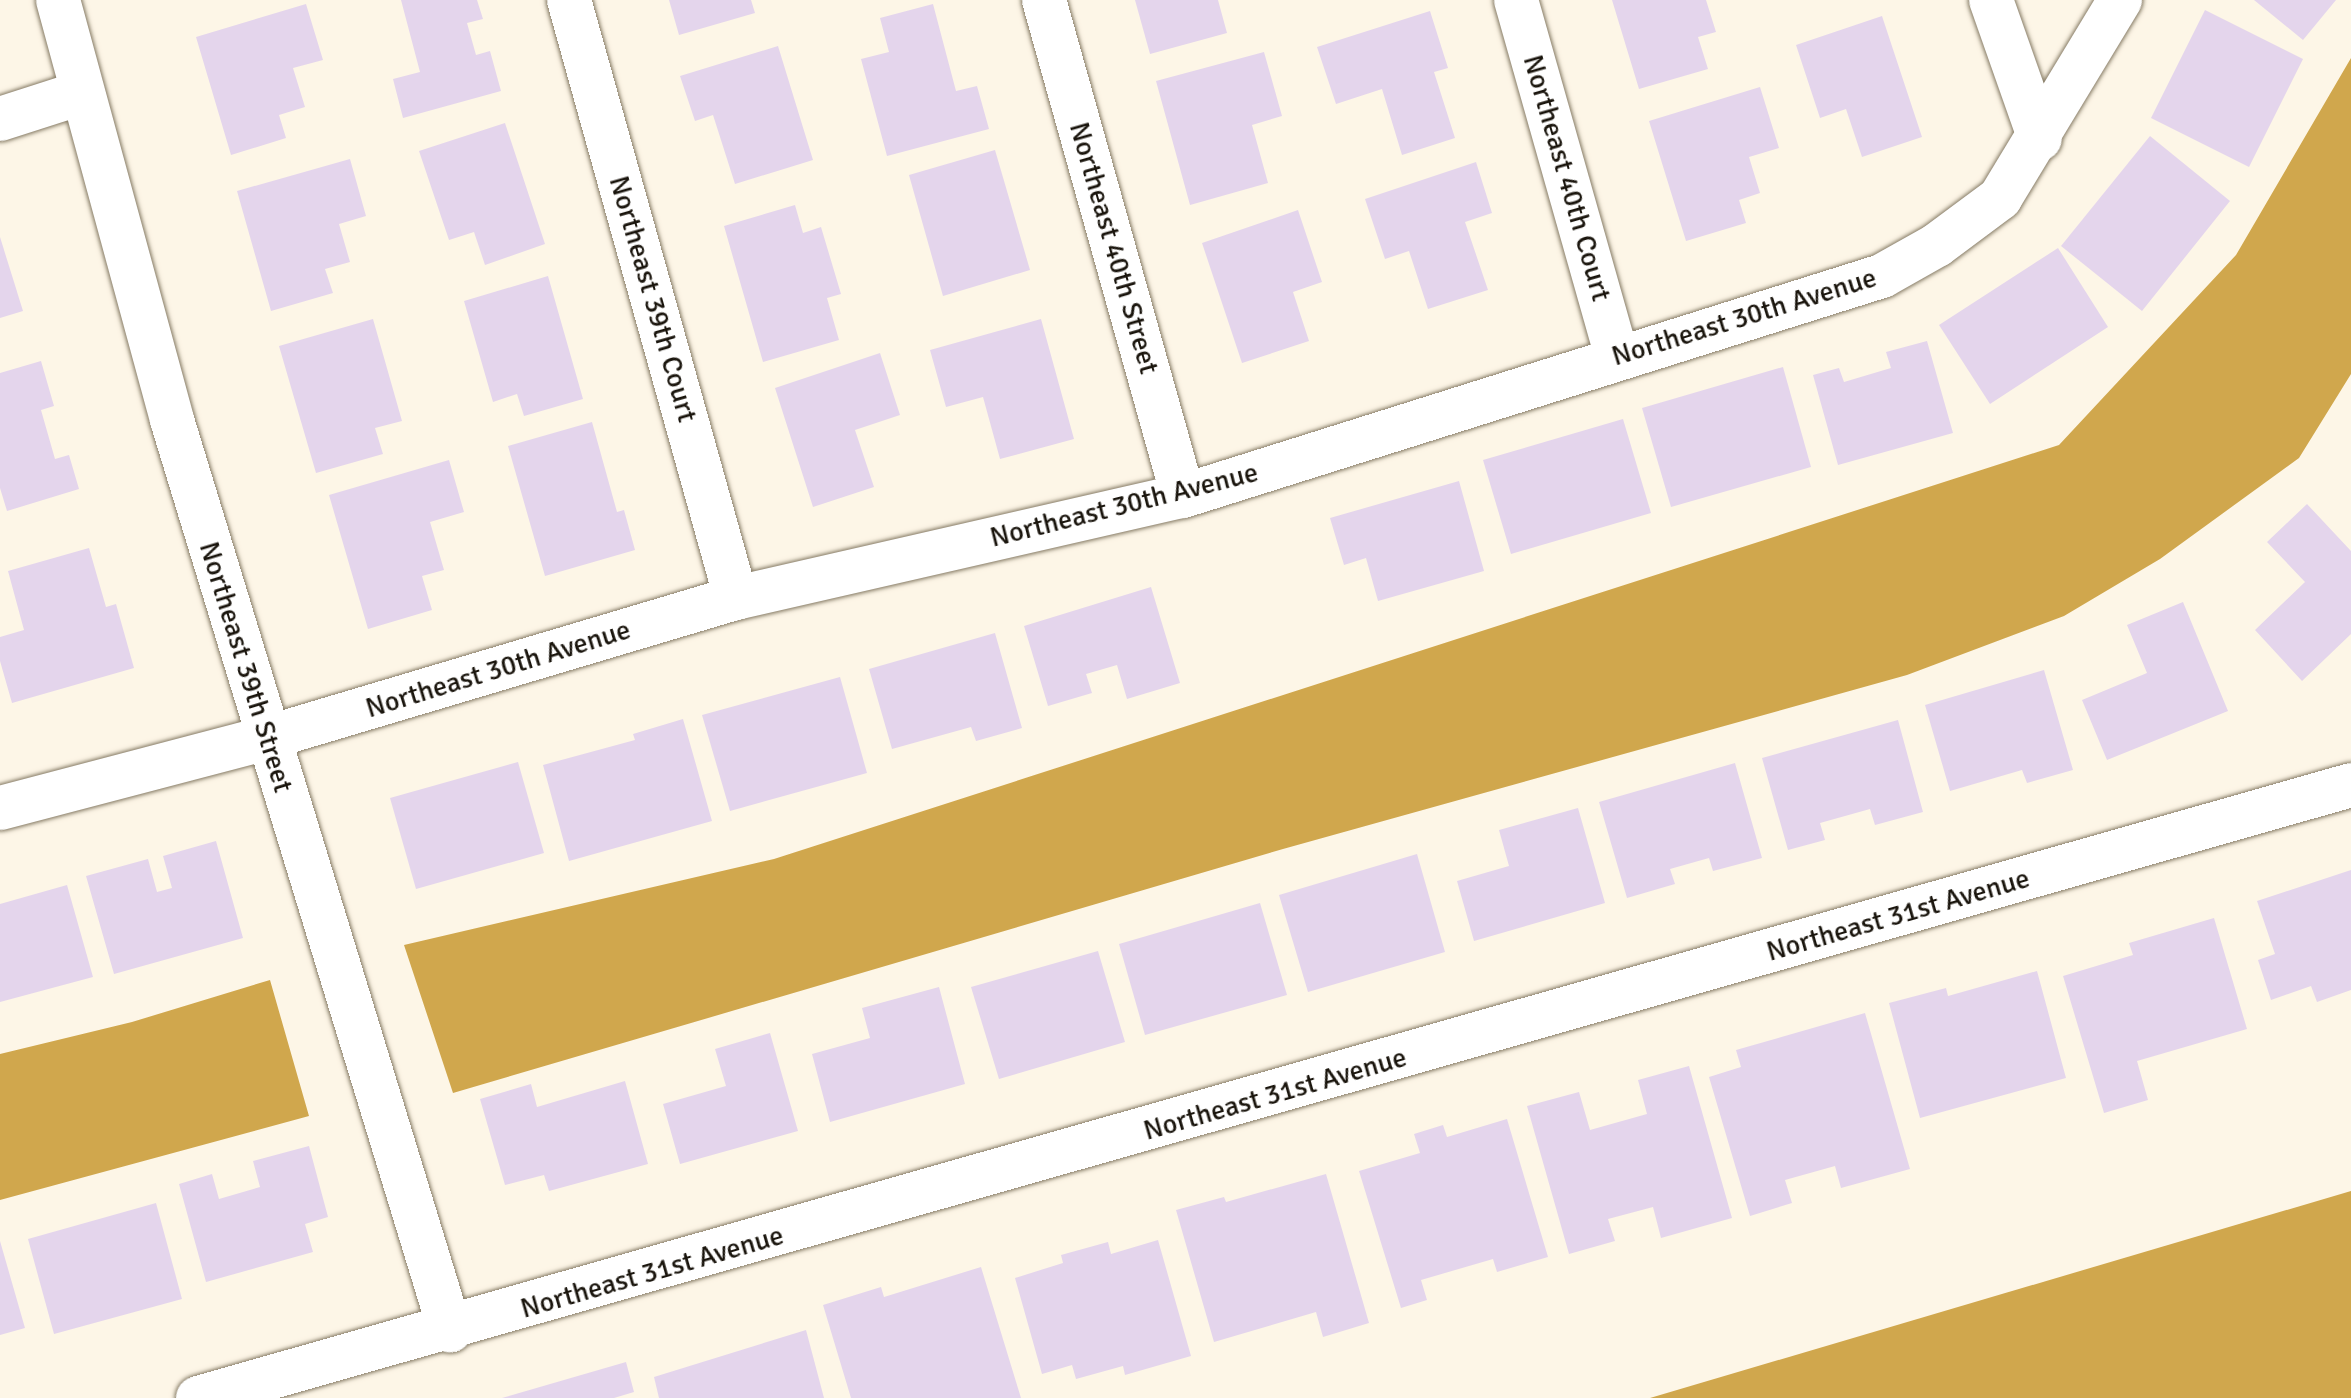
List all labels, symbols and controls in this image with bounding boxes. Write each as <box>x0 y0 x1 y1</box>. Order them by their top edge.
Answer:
street label: Northeast 40th Court <box>1516 51 1618 305</box>
street label: Northeast 40th Street <box>1062 118 1166 378</box>
street label: Northeast 39th Court <box>602 172 704 426</box>
street label: Northeast 30th Avenue <box>1608 261 1880 373</box>
street label: Northeast 30th Avenue <box>987 455 1261 555</box>
street label: Northeast 39th Street <box>192 538 300 796</box>
street label: Northeast 30th Avenue <box>362 613 634 725</box>
street label: Northeast 31st Avenue <box>1763 861 2033 969</box>
street label: Northeast 31st Avenue <box>1140 1040 1410 1148</box>
street label: Northeast 31st Avenue <box>517 1218 787 1326</box>

